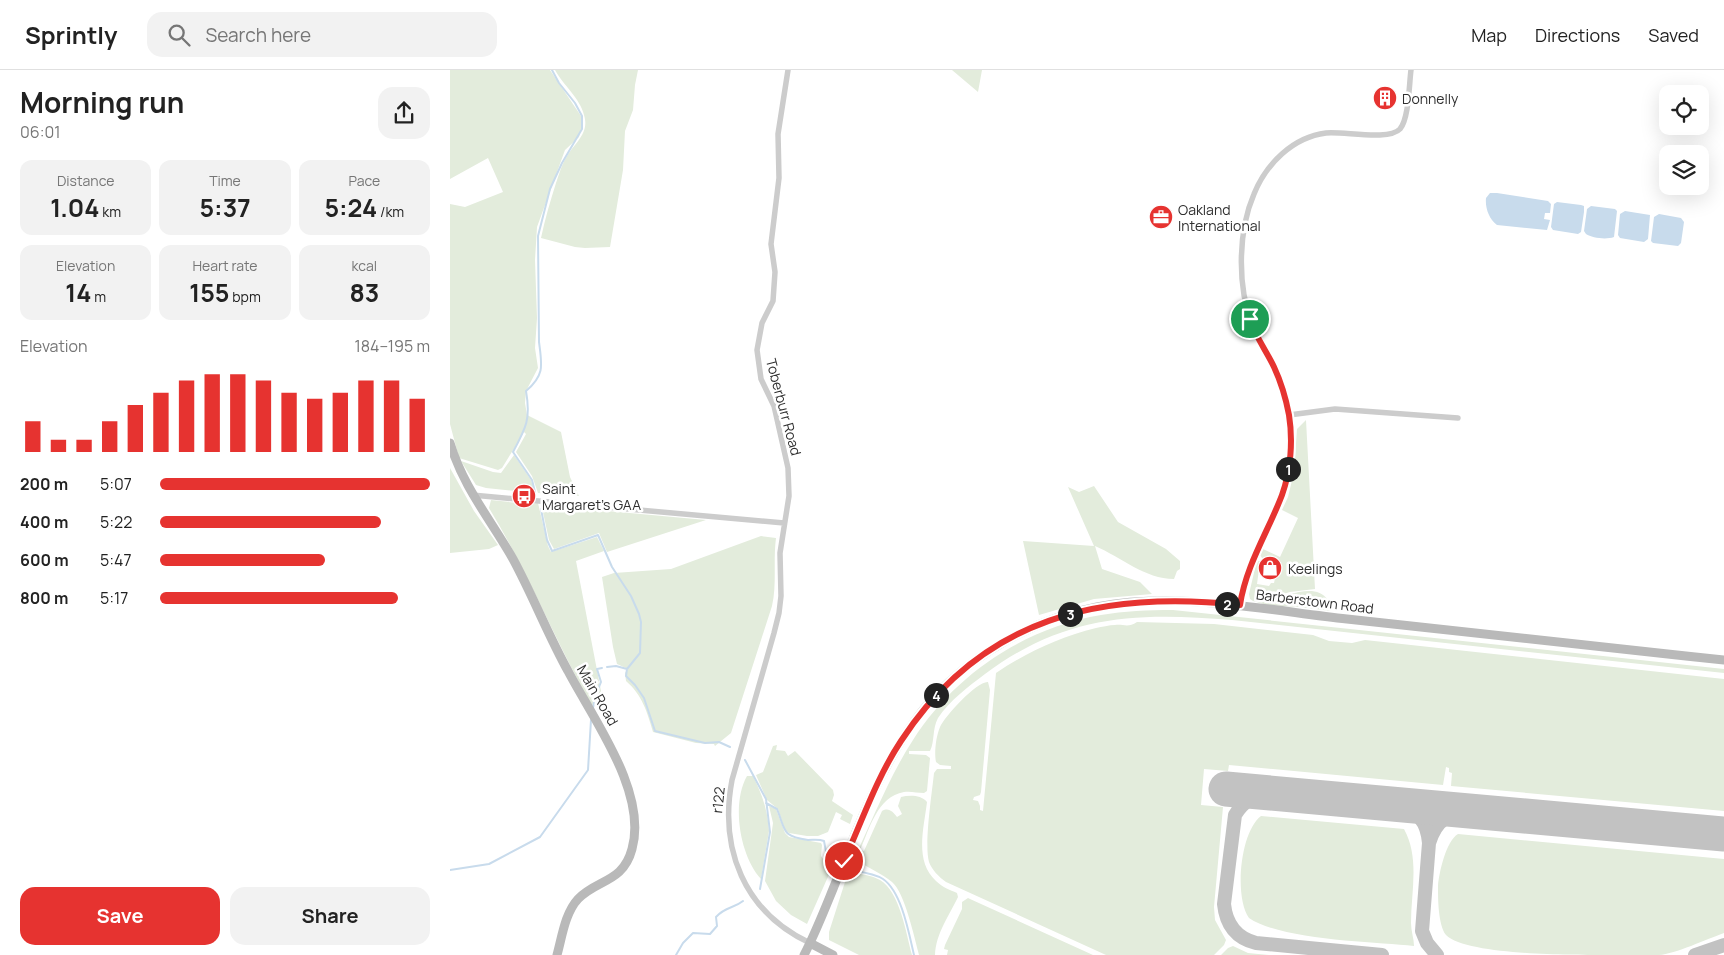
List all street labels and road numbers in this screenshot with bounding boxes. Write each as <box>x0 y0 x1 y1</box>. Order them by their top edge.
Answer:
street label: Toberburr Road <box>762 356 806 458</box>
street label: Barberstown Road <box>1255 584 1375 618</box>
street label: Main Road <box>573 661 623 729</box>
street label: r122 <box>707 786 729 814</box>

